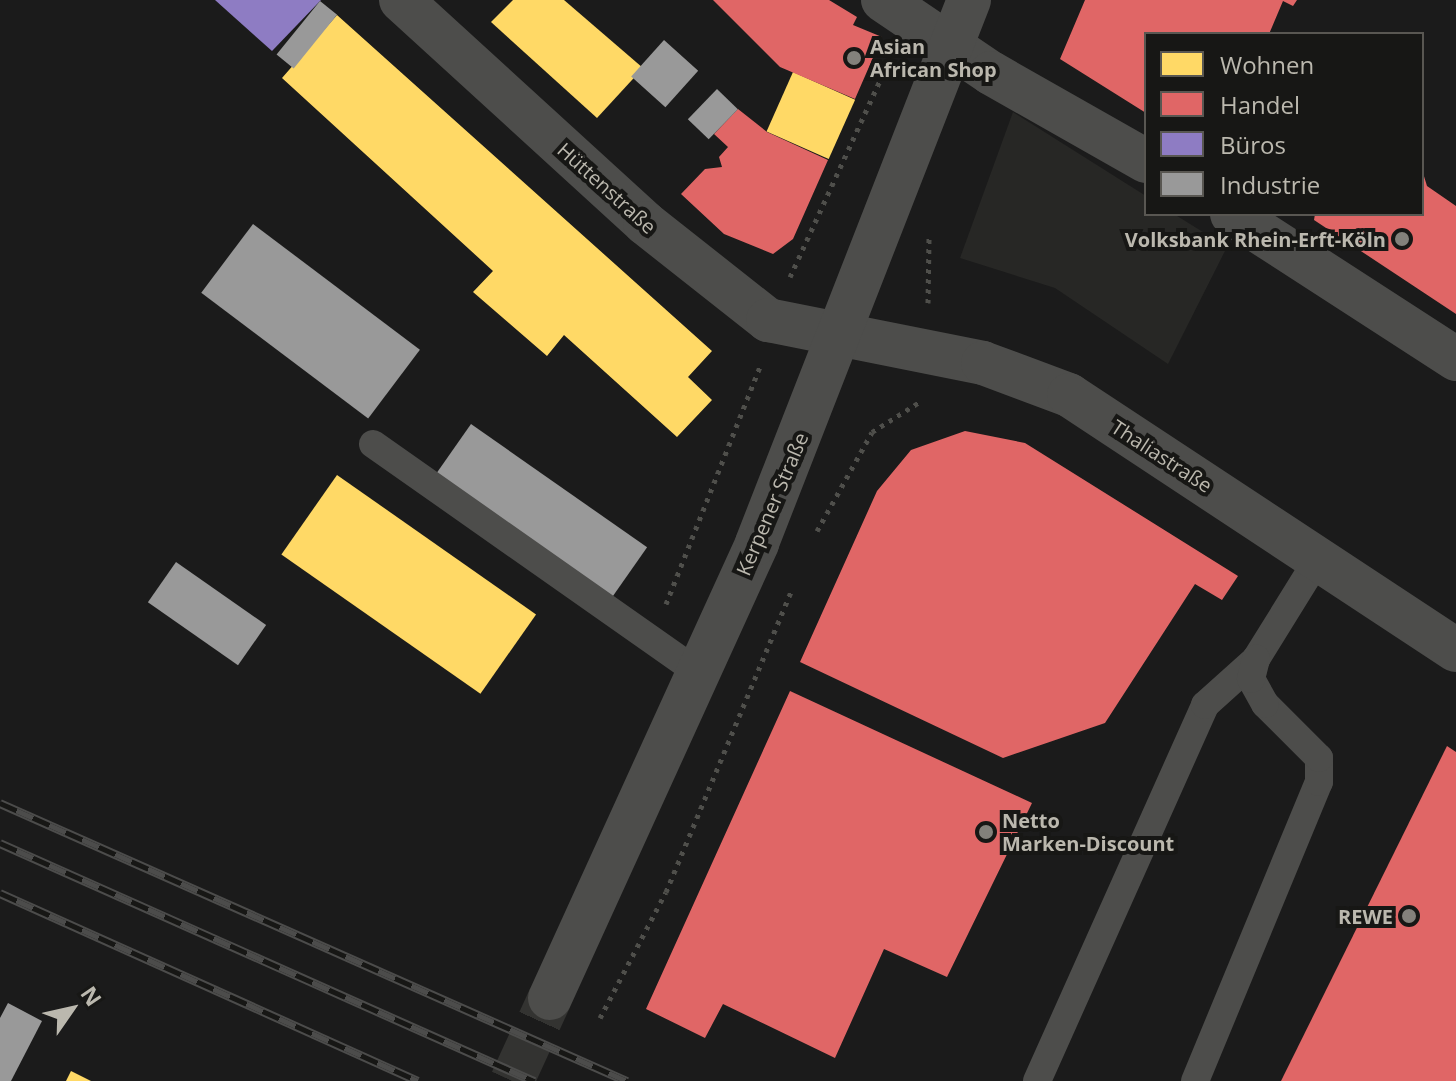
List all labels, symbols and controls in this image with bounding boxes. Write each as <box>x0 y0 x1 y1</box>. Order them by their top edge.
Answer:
legend <box>1144 32 1424 216</box>
place label: Asian African Shop <box>870 34 997 81</box>
text: Wohnen <box>1220 48 1314 81</box>
marker: Asian African Shop <box>845 49 863 67</box>
text: Handel <box>1220 88 1300 121</box>
text: Büros <box>1220 128 1286 161</box>
street label: Hüttenstraße <box>553 137 661 239</box>
text: Industrie <box>1220 168 1320 201</box>
place label: Volksbank Rhein-Erft-Köln <box>1125 227 1386 251</box>
marker: Volksbank Rhein-Erft-Köln <box>1393 230 1411 248</box>
street label: Thaliastraße <box>1107 415 1217 497</box>
street label: Kerpener Straße <box>731 429 813 579</box>
place label: Netto Marken-Discount <box>1002 808 1174 855</box>
marker: Netto Marken-Discount <box>977 823 995 841</box>
place label: REWE <box>1338 904 1393 928</box>
marker: REWE <box>1400 907 1418 925</box>
north arrow <box>32 969 112 1049</box>
text: N <box>74 980 109 1011</box>

